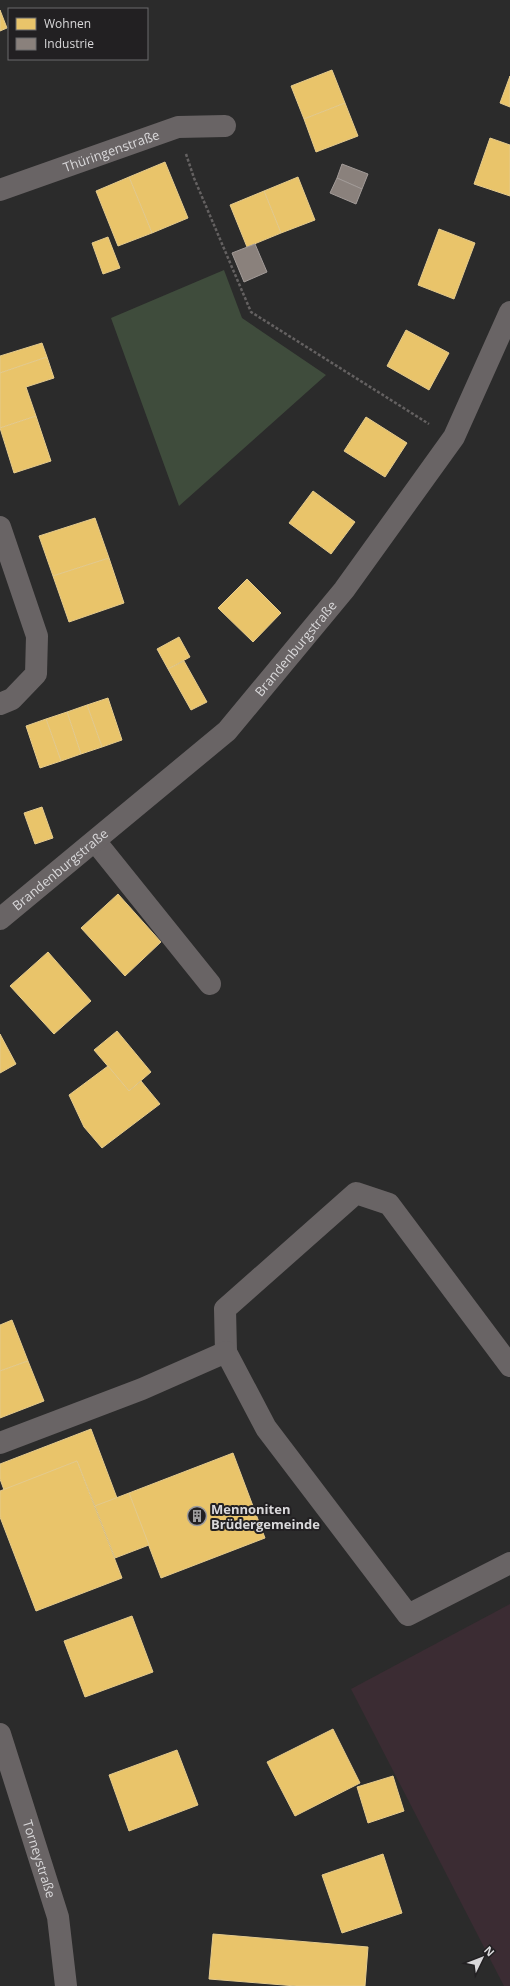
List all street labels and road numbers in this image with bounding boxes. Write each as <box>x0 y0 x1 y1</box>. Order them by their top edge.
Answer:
street label: Thüringenstraße <box>61 125 162 176</box>
street label: Brandenburgstraße <box>250 597 341 700</box>
street label: Brandenburgstraße <box>8 824 112 914</box>
street label: Torneystraße <box>19 1818 60 1900</box>

